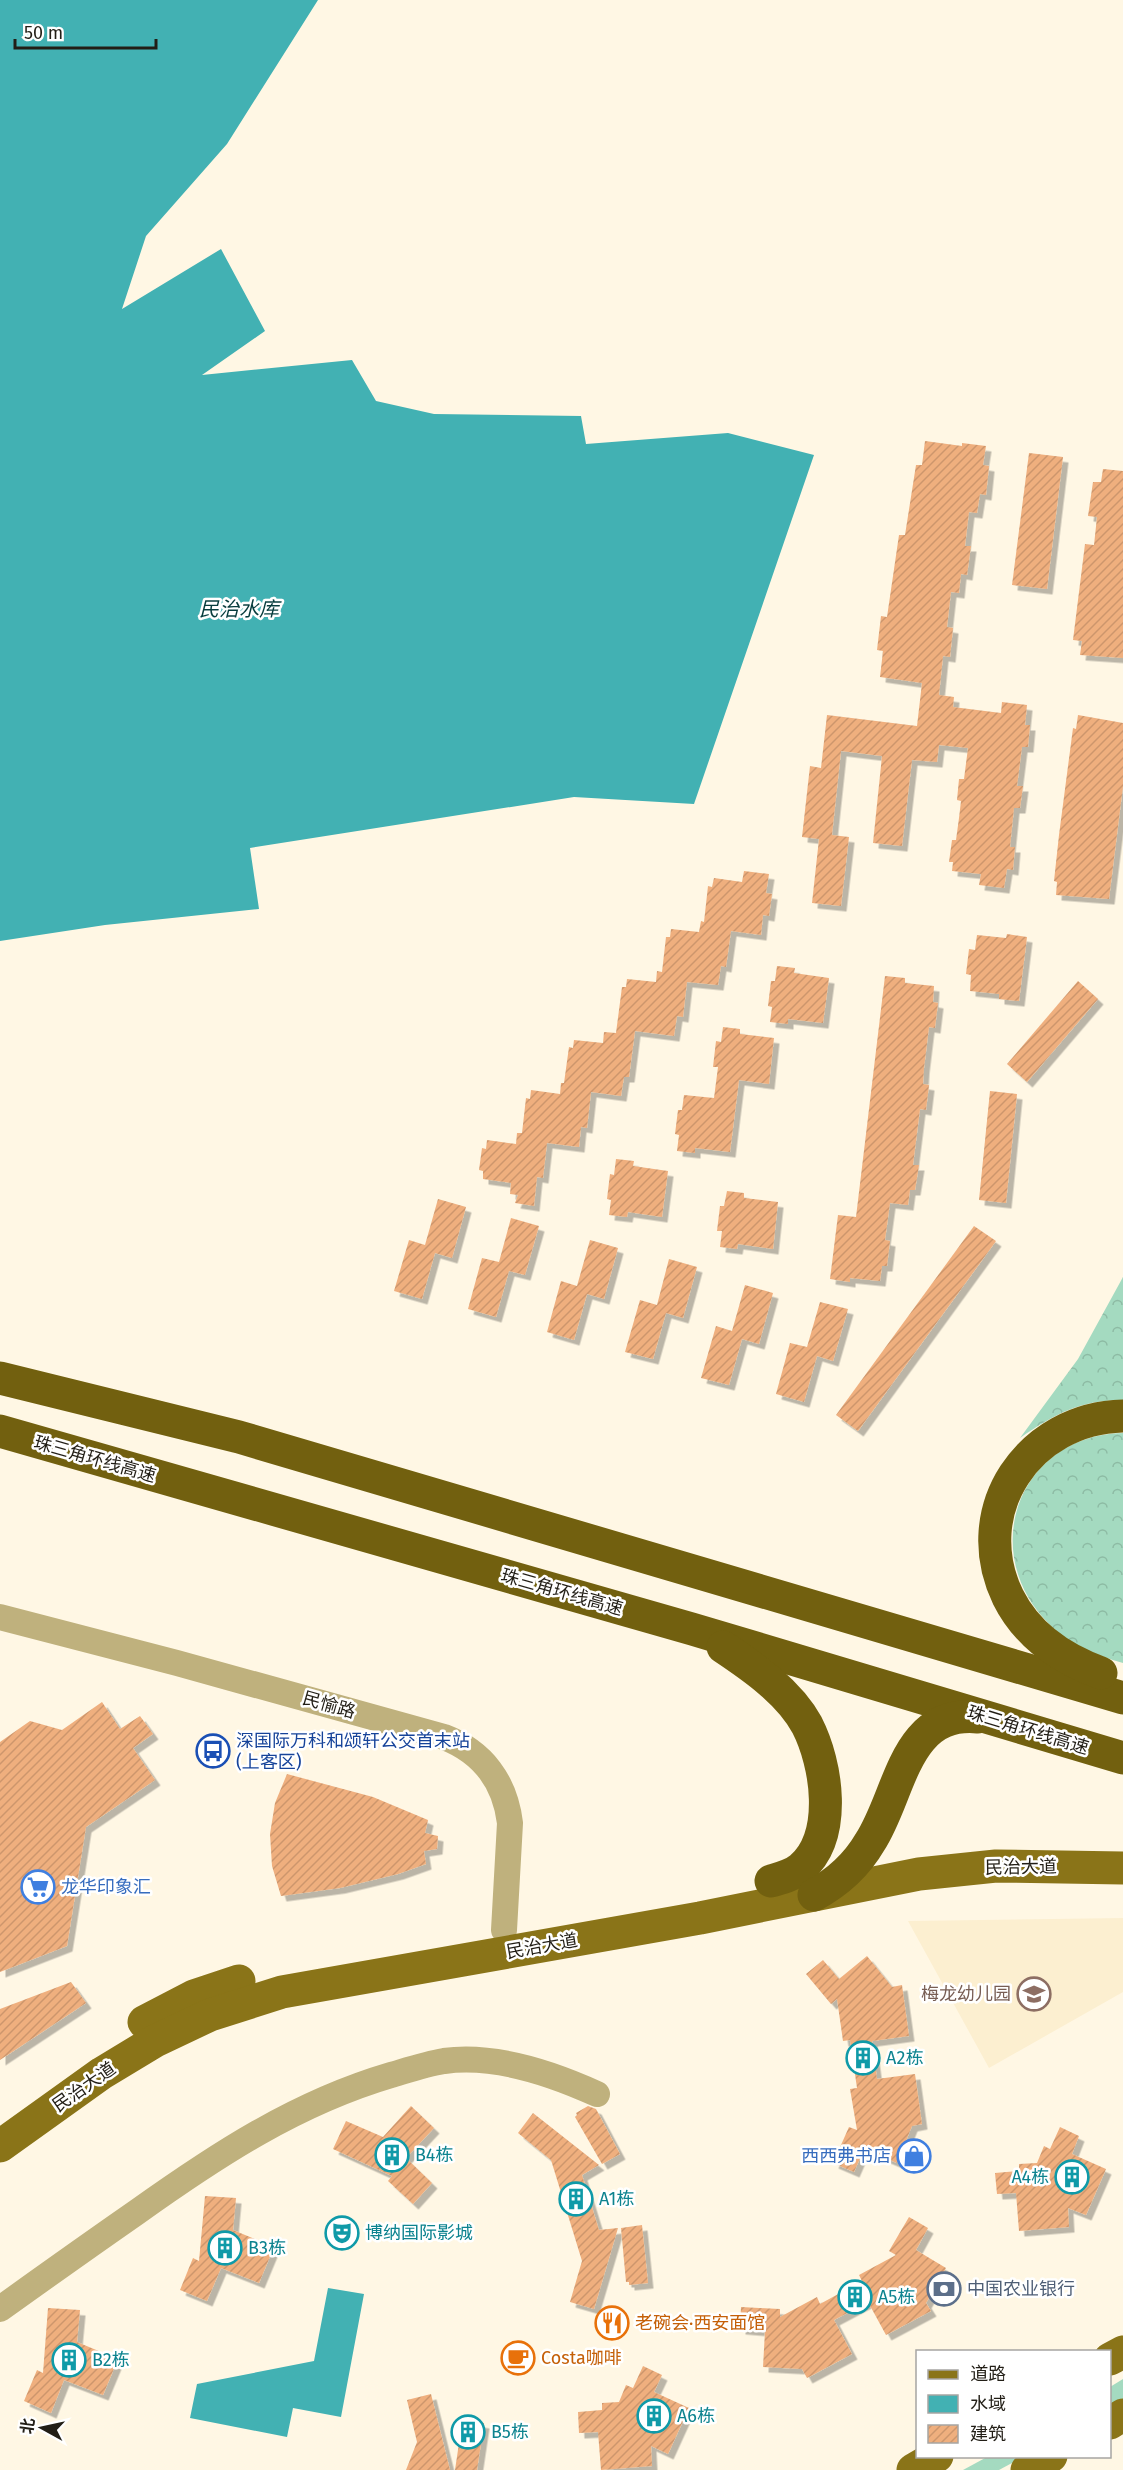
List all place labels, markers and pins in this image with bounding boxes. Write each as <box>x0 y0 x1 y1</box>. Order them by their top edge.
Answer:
place label: 深国际万科和颂轩公交首末站 (上客区) <box>236 1730 470 1773</box>
bus stop icon: 深国际万科和颂轩公交首末站 (上客区) <box>195 1733 231 1769</box>
supermarket icon: 龙华印象汇 <box>20 1869 56 1905</box>
place label: 龙华印象汇 <box>61 1876 151 1898</box>
school or university icon: 梅龙幼儿园 <box>1016 1976 1052 2012</box>
place label: 梅龙幼儿园 <box>921 1983 1011 2005</box>
building icon: A2栋 <box>845 2040 881 2076</box>
place label: A2栋 <box>886 2047 923 2069</box>
building icon: B4栋 <box>374 2137 410 2173</box>
shop icon: 西西弗书店 <box>896 2138 932 2174</box>
place label: B4栋 <box>415 2144 453 2166</box>
place label: 西西弗书店 <box>801 2145 891 2167</box>
building icon: A4栋 <box>1054 2159 1090 2195</box>
place label: A4栋 <box>1011 2166 1049 2188</box>
building icon: A1栋 <box>558 2181 594 2217</box>
place label: A1栋 <box>599 2188 634 2210</box>
theatre icon: 博纳国际影城 <box>324 2215 360 2251</box>
place label: 博纳国际影城 <box>365 2222 473 2244</box>
building icon: B3栋 <box>207 2230 243 2266</box>
place label: B3栋 <box>248 2237 286 2259</box>
bank icon: 中国农业银行 <box>926 2271 962 2307</box>
place label: 中国农业银行 <box>967 2278 1075 2300</box>
building icon: A5栋 <box>837 2279 873 2315</box>
place label: A5栋 <box>878 2286 915 2308</box>
restaurant icon: 老碗会·西安面馆 <box>594 2305 630 2341</box>
place label: 老碗会·西安面馆 <box>635 2312 765 2334</box>
cafe icon: Costa咖啡 <box>500 2340 536 2376</box>
building icon: B2栋 <box>51 2342 87 2378</box>
place label: Costa咖啡 <box>541 2347 622 2369</box>
place label: B2栋 <box>92 2349 130 2371</box>
building icon: A6栋 <box>636 2398 672 2434</box>
place label: A6栋 <box>677 2405 715 2427</box>
building icon: B5栋 <box>450 2414 486 2450</box>
place label: B5栋 <box>491 2421 529 2443</box>

